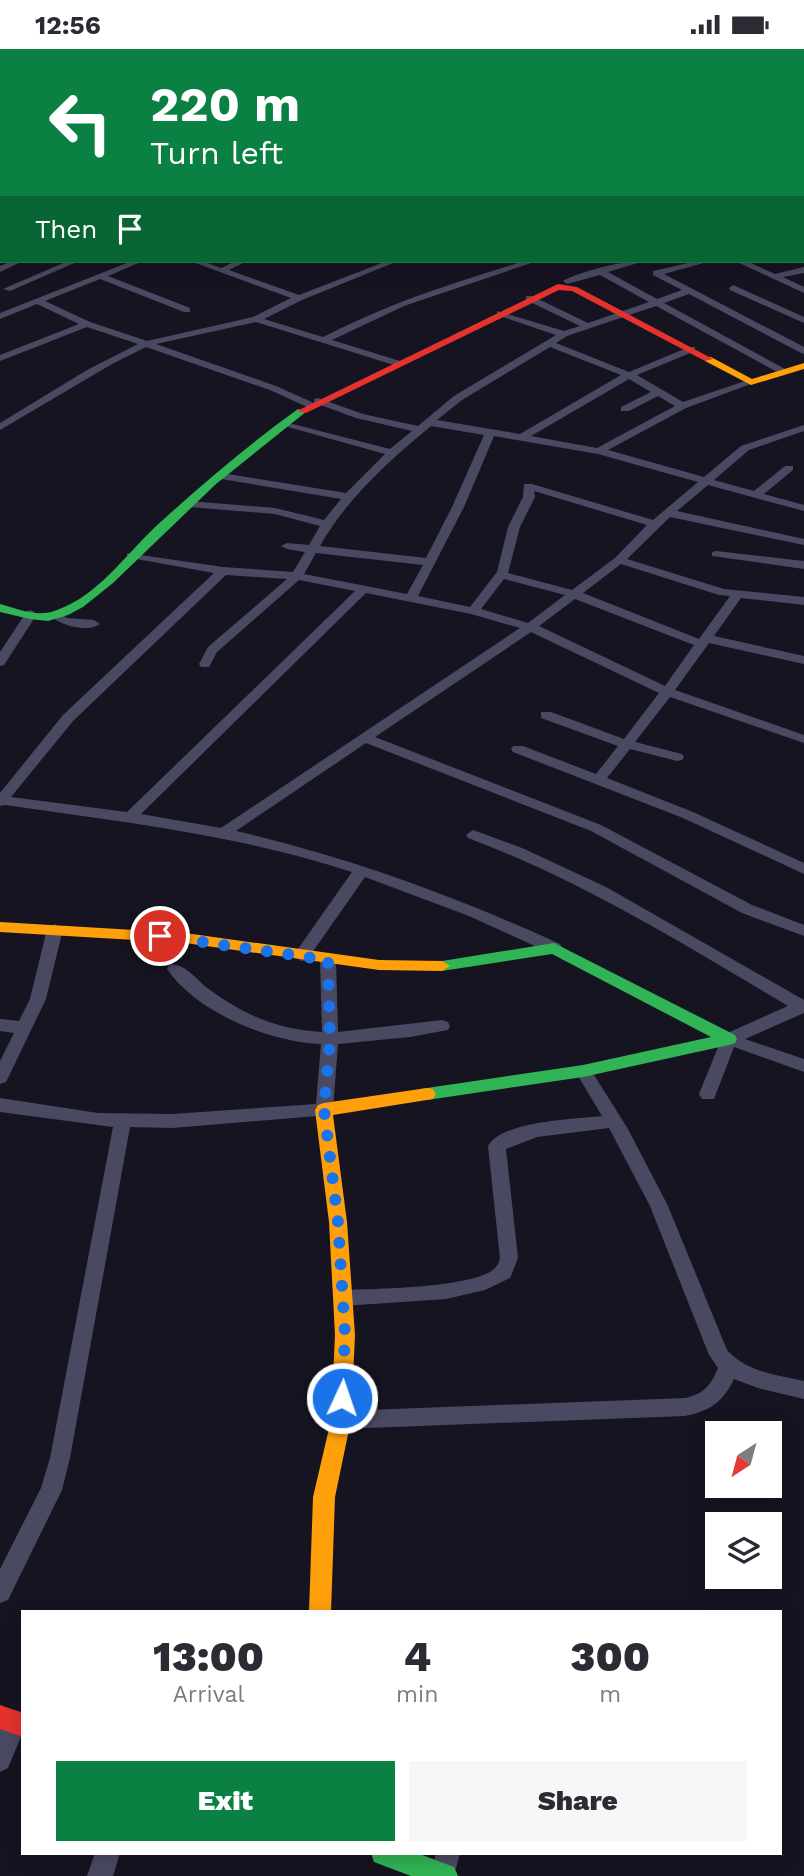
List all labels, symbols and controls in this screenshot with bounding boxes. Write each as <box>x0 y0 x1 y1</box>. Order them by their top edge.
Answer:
text: 12:56 <box>35 10 101 40</box>
text: 220 m <box>150 75 300 133</box>
icon: left <box>35 77 126 168</box>
text: Turn left <box>150 134 283 172</box>
icon: arrive <box>111 210 149 248</box>
text: Then <box>35 214 97 244</box>
pin <box>130 906 190 966</box>
icon: arrive <box>141 917 179 955</box>
position arrow <box>305 1361 379 1435</box>
north arrow <box>705 1421 782 1498</box>
map controls <box>705 1421 782 1589</box>
button: layers <box>705 1512 782 1589</box>
text: 13:00 <box>153 1632 264 1681</box>
text: 4 <box>403 1632 431 1681</box>
text: 300 <box>570 1632 650 1681</box>
text: Arrival <box>173 1681 244 1708</box>
text: min <box>396 1681 438 1708</box>
text: m <box>599 1681 621 1708</box>
button: Exit <box>56 1761 395 1841</box>
button: Share <box>409 1761 747 1841</box>

